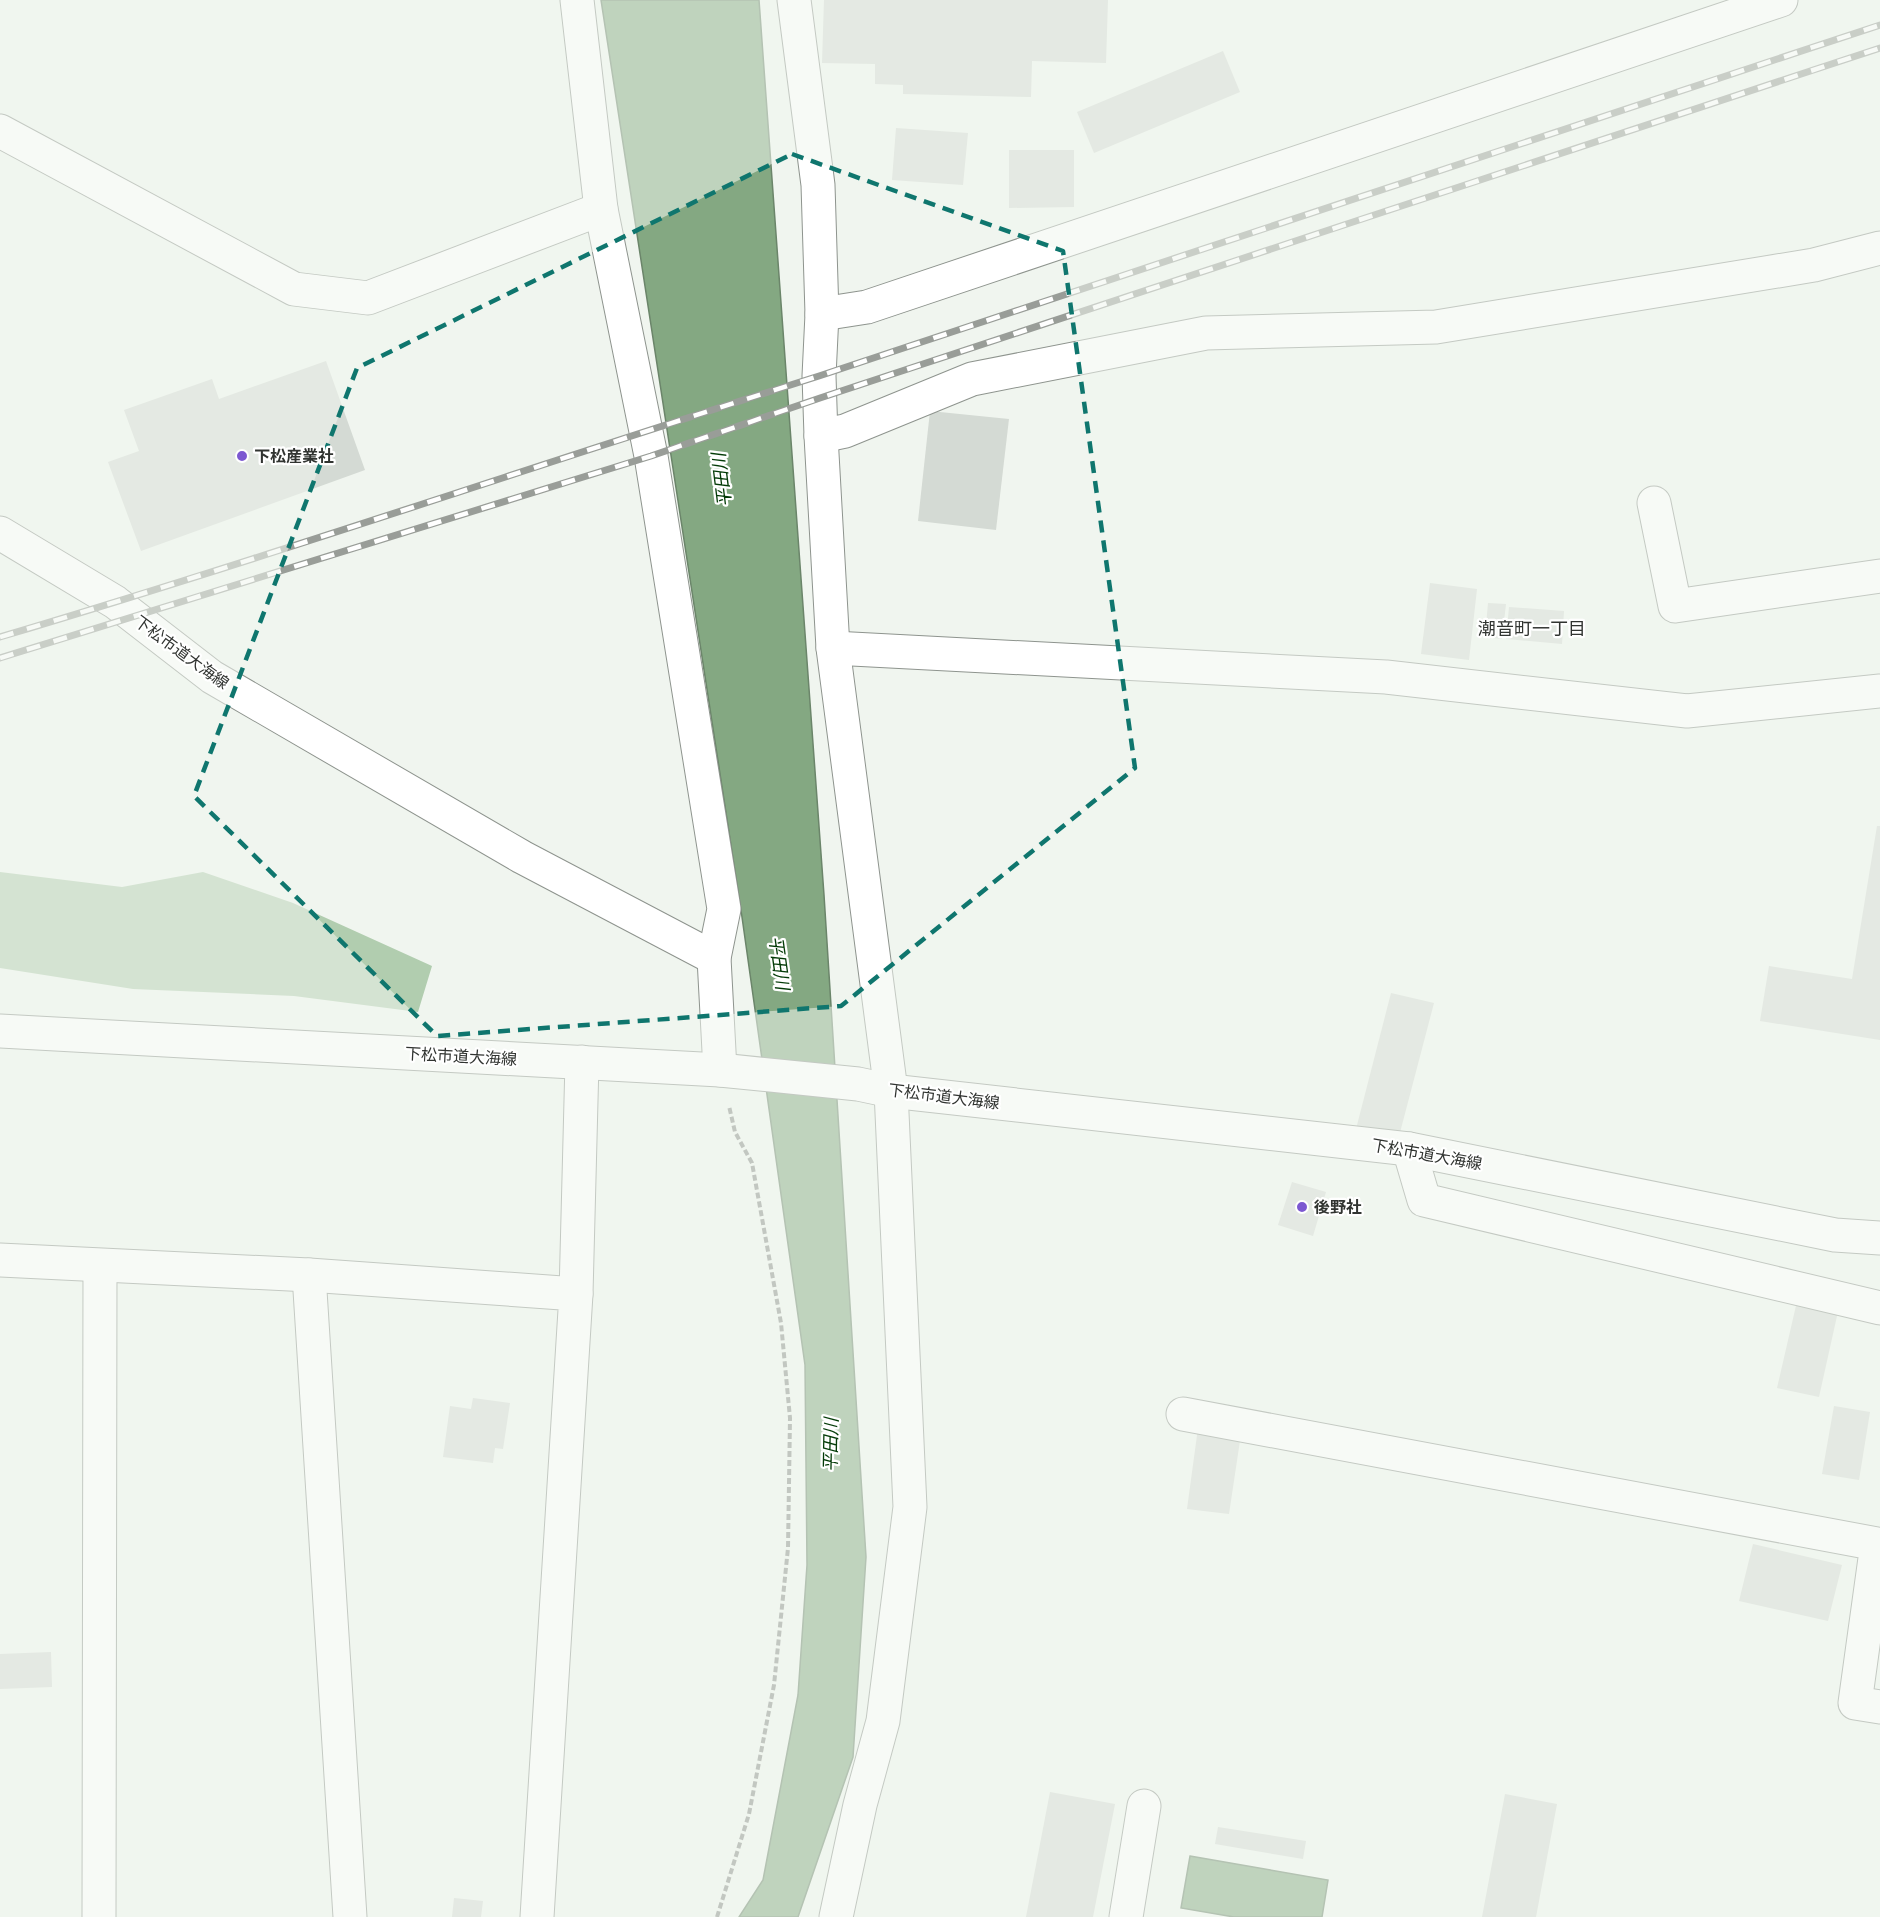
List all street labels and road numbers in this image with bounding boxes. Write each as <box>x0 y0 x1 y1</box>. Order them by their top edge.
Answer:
street label: 下松市道大海線 <box>130 613 232 695</box>
street label: 下松市道大海線 <box>404 1045 517 1071</box>
street label: 下松市道大海線 <box>887 1081 1001 1115</box>
street label: 下松市道大海線 <box>1370 1136 1484 1176</box>

